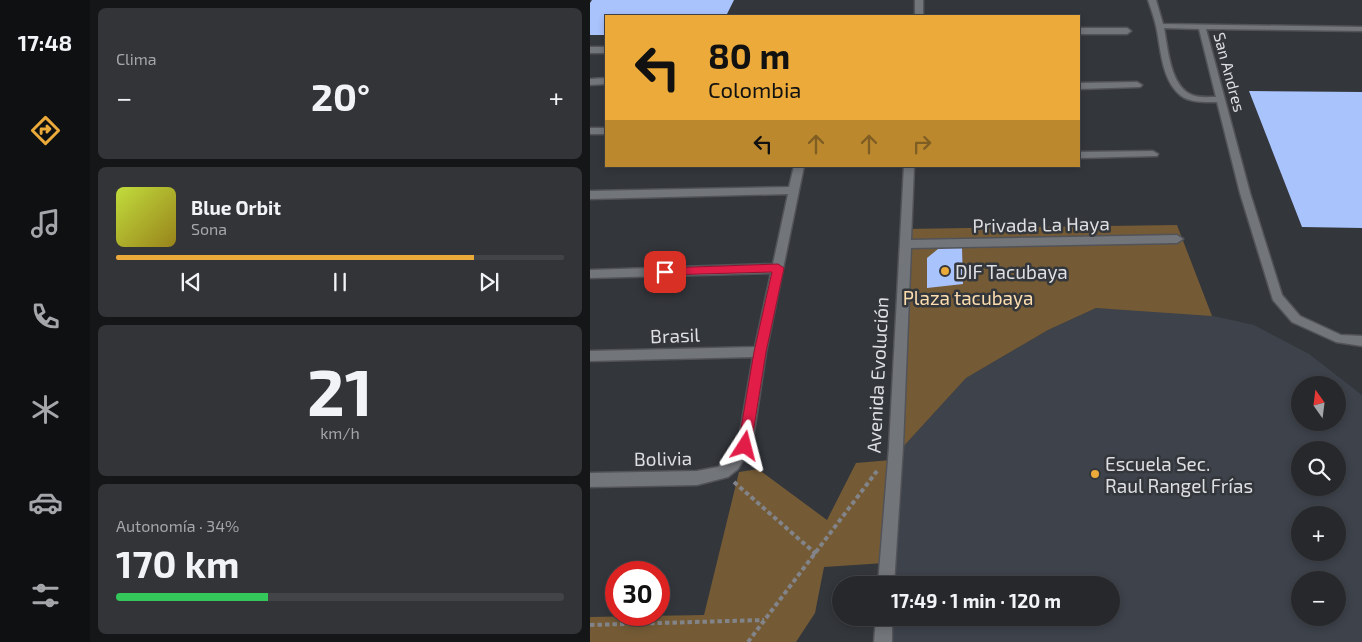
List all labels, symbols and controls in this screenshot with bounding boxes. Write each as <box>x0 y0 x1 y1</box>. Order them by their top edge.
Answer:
text: 17:48 <box>18 29 72 55</box>
street label: San Andres <box>1210 30 1250 114</box>
text: 80 m <box>708 34 790 76</box>
icon: left <box>625 35 690 100</box>
text: Clima <box>116 49 157 68</box>
text: 20° <box>311 73 370 119</box>
text: Colombia <box>708 76 801 102</box>
text: − <box>116 80 132 114</box>
text: + <box>549 80 564 114</box>
icon: directions <box>28 113 63 148</box>
icon: left <box>749 130 777 158</box>
icon: ahead <box>802 130 830 158</box>
icon: ahead <box>855 130 883 158</box>
icon: right <box>908 130 936 158</box>
text: Blue Orbit <box>191 196 281 219</box>
icon: music <box>28 206 63 241</box>
street label: Privada La Haya <box>972 211 1110 237</box>
text: Sona <box>191 219 227 238</box>
pin <box>644 251 686 293</box>
icon: arrive <box>651 258 679 286</box>
place label: DIF Tacubaya <box>955 260 1068 283</box>
marker: DIF Tacubaya <box>939 265 951 277</box>
icon: previous <box>177 268 205 296</box>
icon: pause <box>326 268 354 296</box>
icon: next <box>475 268 503 296</box>
park label: Plaza tacubaya <box>903 286 1033 309</box>
street label: Avenida Evolución <box>861 296 893 454</box>
icon: phone <box>28 299 63 334</box>
street label: Brasil <box>650 323 701 347</box>
text: 21 <box>307 351 373 429</box>
north arrow <box>1291 376 1346 431</box>
map controls <box>1291 376 1346 626</box>
icon: climate <box>28 392 63 427</box>
position arrow <box>718 419 770 471</box>
text: km/h <box>320 423 360 442</box>
button: search <box>1291 441 1346 496</box>
street label: Bolivia <box>634 446 692 470</box>
place label: Escuela Sec. Raul Rangel Frías <box>1105 452 1253 497</box>
marker: Escuela Sec. Raul Rangel Frías <box>1089 468 1101 480</box>
icon: car <box>28 485 63 520</box>
button: + <box>1291 506 1346 561</box>
text: Autonomía · 34% <box>116 516 239 535</box>
text: 170 km <box>116 540 239 586</box>
speed limit sign: 30 <box>605 561 670 626</box>
button: − <box>1291 571 1346 626</box>
icon: filters <box>28 578 63 613</box>
text: 17:49 · 1 min · 120 m <box>891 589 1061 612</box>

